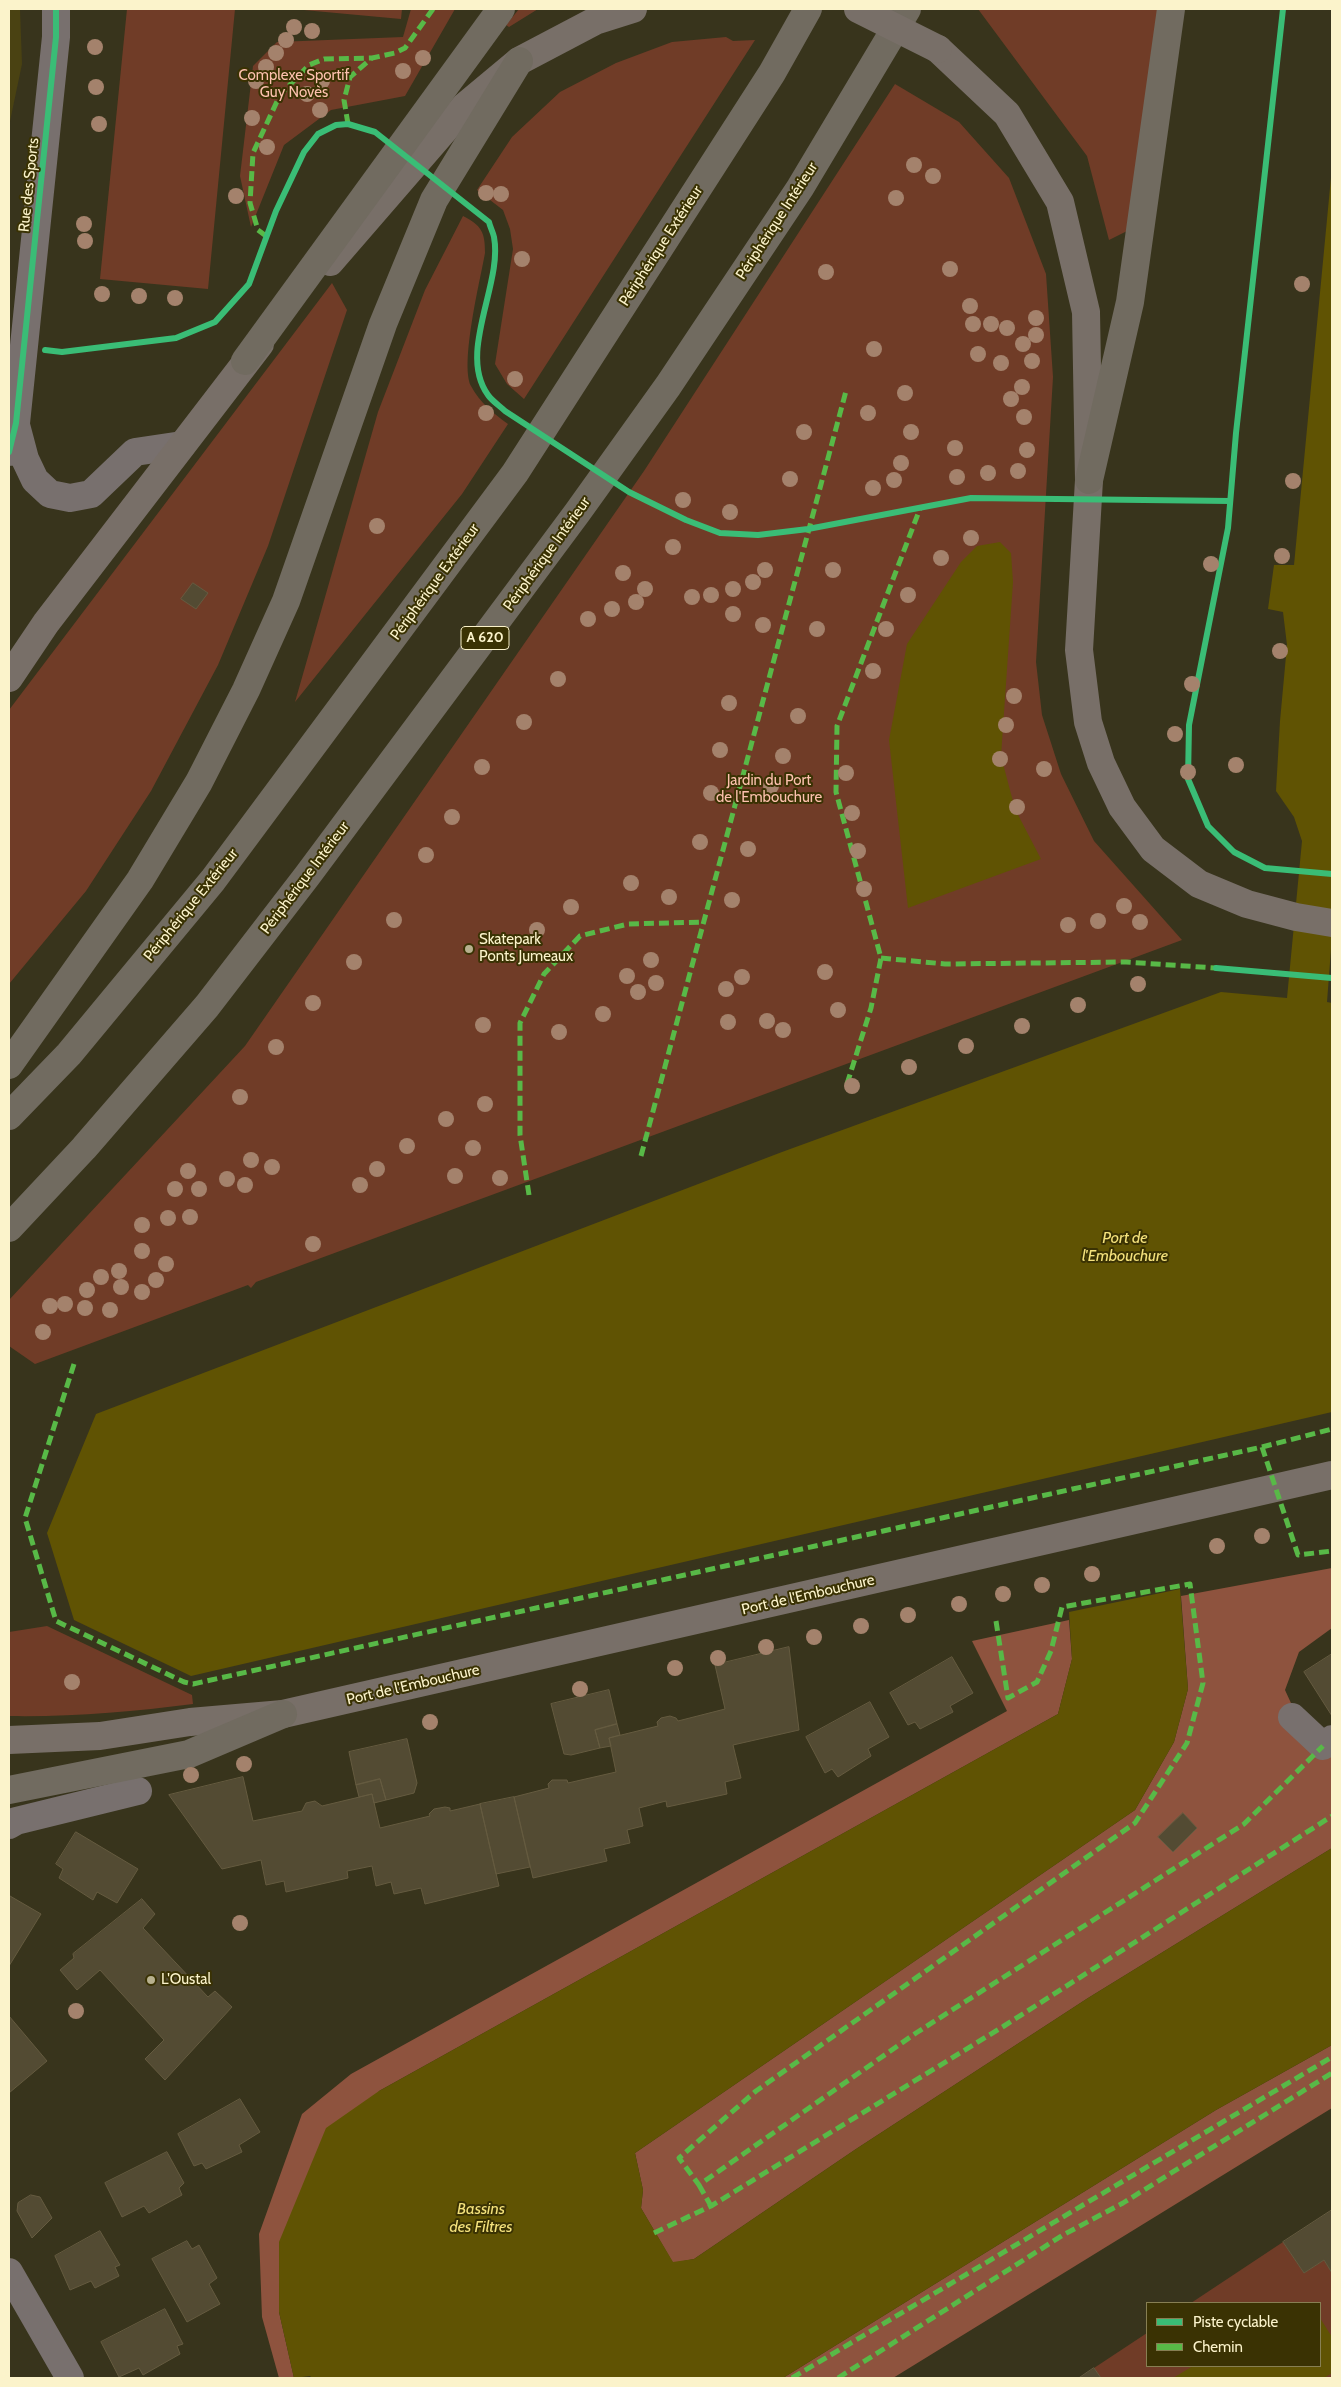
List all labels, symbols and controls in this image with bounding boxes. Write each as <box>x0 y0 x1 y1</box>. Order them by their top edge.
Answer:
park label: Complexe Sportif Guy Novès <box>239 67 349 102</box>
street label: Rue des Sports <box>15 137 43 233</box>
street label: Périphérique Intérieur <box>732 159 822 283</box>
street label: Périphérique Extérieur <box>615 183 707 309</box>
street label: Périphérique Intérieur <box>500 494 594 614</box>
street label: Périphérique Extérieur <box>387 520 483 644</box>
road number: A 620 <box>461 626 509 650</box>
park label: Jardin du Port de l'Embouchure <box>716 772 822 807</box>
street label: Périphérique Intérieur <box>257 818 353 938</box>
street label: Périphérique Extérieur <box>140 845 242 965</box>
place label: Skatepark Ponts Jumeaux <box>479 931 573 966</box>
marker: Skatepark Ponts Jumeaux <box>463 943 475 955</box>
water label: Port de l'Embouchure <box>1082 1228 1168 1266</box>
street label: Port de l'Embouchure <box>740 1571 876 1619</box>
street label: Port de l'Embouchure <box>345 1661 481 1709</box>
place label: L'Oustal <box>161 1971 211 1989</box>
marker: L'Oustal <box>145 1974 157 1986</box>
water label: Bassins des Filtres <box>449 2199 513 2237</box>
legend <box>1146 2302 1321 2367</box>
text: Piste cyclable <box>1193 2313 1278 2331</box>
text: Chemin <box>1193 2338 1243 2356</box>

